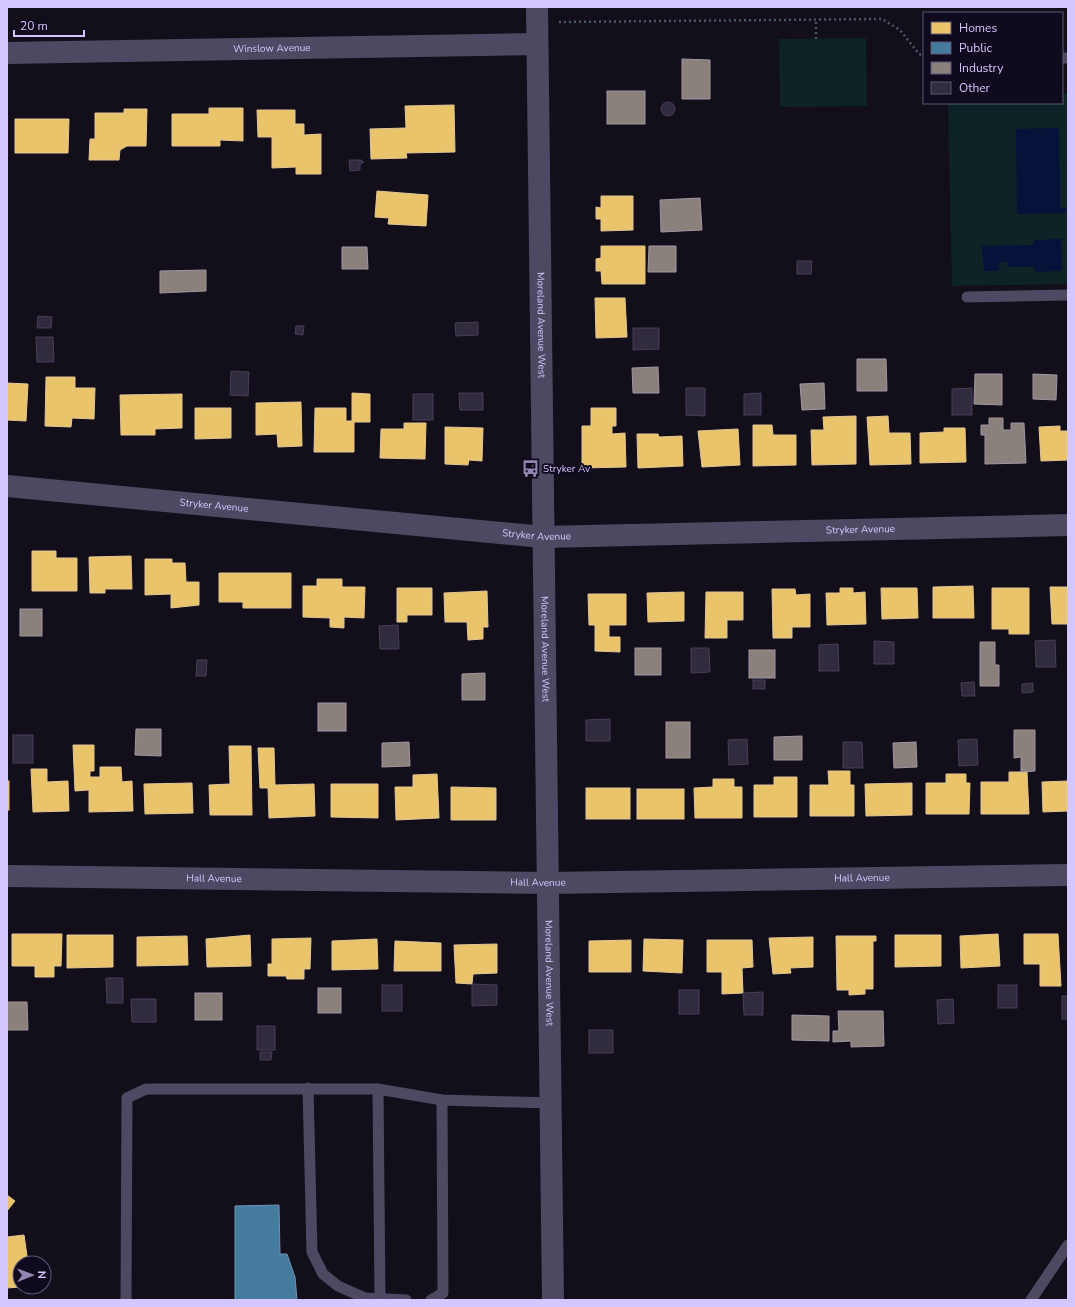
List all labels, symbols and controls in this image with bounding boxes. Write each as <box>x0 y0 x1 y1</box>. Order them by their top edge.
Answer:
scale bar <box>14 12 84 38</box>
legend <box>923 12 1063 104</box>
text: 20 m <box>20 18 48 34</box>
text: Homes <box>959 20 997 36</box>
text: Public <box>959 40 993 56</box>
street label: Winslow Avenue <box>233 41 311 56</box>
text: Industry <box>959 60 1004 76</box>
text: Other <box>959 80 991 96</box>
street label: Moreland Avenue West <box>533 272 549 379</box>
bus stop icon: Stryker Av <box>520 459 540 479</box>
place label: Stryker Av <box>543 462 591 476</box>
street label: Stryker Avenue <box>179 495 249 516</box>
street label: Stryker Avenue <box>826 522 895 538</box>
street label: Stryker Avenue <box>502 526 571 544</box>
street label: Moreland Avenue West <box>537 596 553 703</box>
street label: Hall Avenue <box>186 871 242 886</box>
street label: Hall Avenue <box>834 871 890 886</box>
street label: Hall Avenue <box>510 876 566 890</box>
street label: Moreland Avenue West <box>541 920 557 1027</box>
north arrow <box>12 1255 52 1295</box>
text: N <box>34 1271 49 1279</box>

